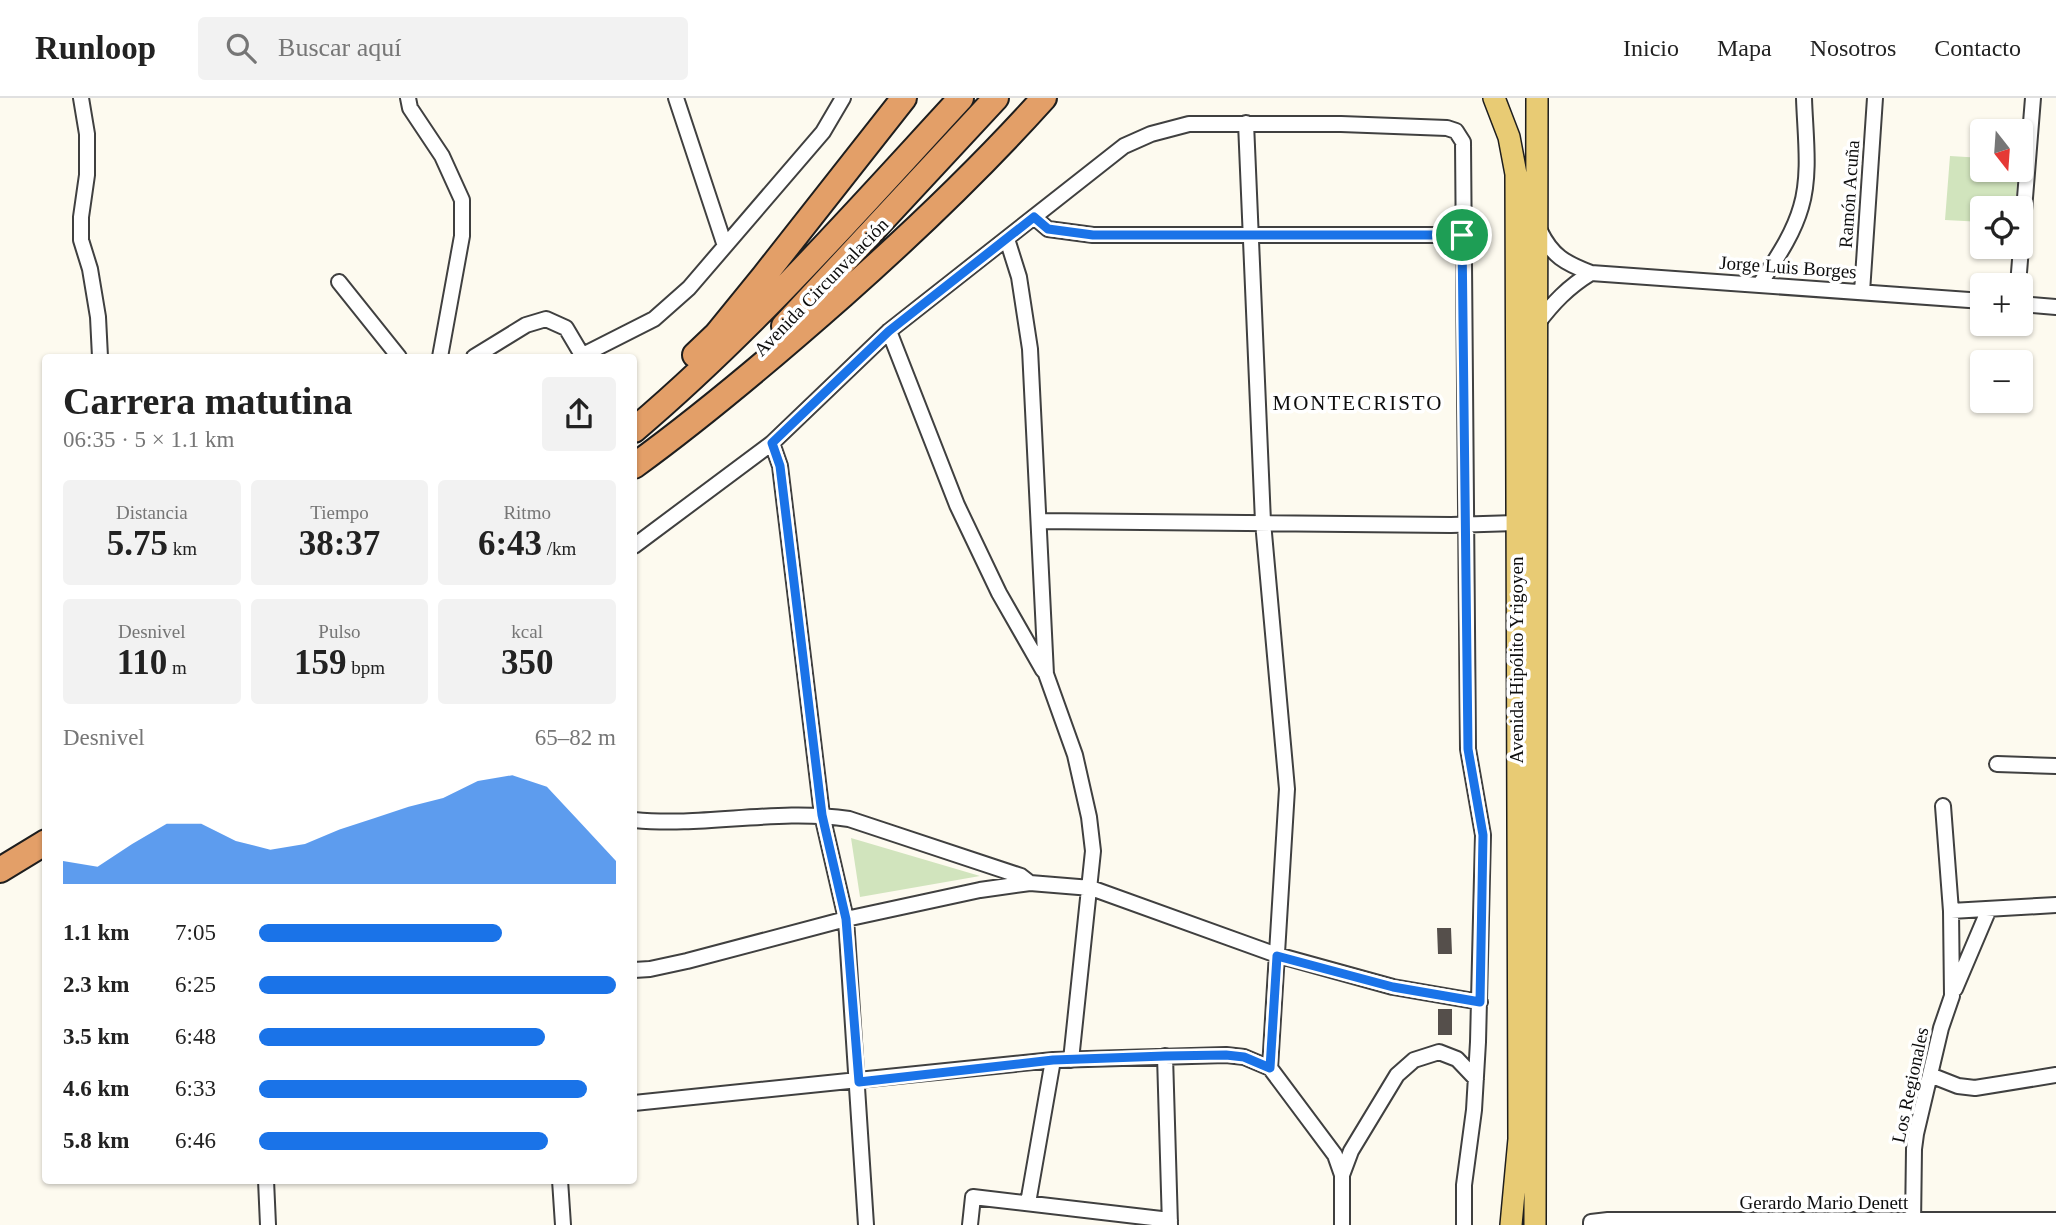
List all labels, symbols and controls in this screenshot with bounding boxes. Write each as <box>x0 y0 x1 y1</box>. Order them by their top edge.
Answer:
search box <box>198 17 688 80</box>
icon: search <box>222 29 260 67</box>
text: Runloop <box>35 30 156 66</box>
text: Buscar aquí <box>278 33 402 62</box>
text: Inicio <box>1623 35 1679 61</box>
text: Mapa <box>1717 35 1772 61</box>
text: Nosotros <box>1810 35 1896 61</box>
text: Contacto <box>1934 35 2021 61</box>
north arrow <box>1970 119 2034 182</box>
map controls <box>1970 119 2033 413</box>
street label: Ramón Acuña <box>1835 139 1863 249</box>
button: locate <box>1970 196 2033 259</box>
pin <box>1432 205 1492 265</box>
street label: Avenida Circunvalación <box>750 213 893 360</box>
icon: arrive <box>1443 216 1481 254</box>
street label: Jorge Luis Borges <box>1719 252 1857 282</box>
button: + <box>1970 273 2033 336</box>
button: − <box>1970 350 2033 413</box>
button: share <box>542 377 616 451</box>
text: Carrera matutina <box>63 380 353 422</box>
district label: MONTECRISTO <box>1273 391 1443 415</box>
text: 06:35 · 5 × 1.1 km <box>63 427 234 452</box>
text: Distancia <box>116 502 188 523</box>
text: Tiempo <box>310 502 369 523</box>
text: Ritmo <box>503 502 551 523</box>
text: 5.75 <box>107 524 168 563</box>
text: 38:37 <box>299 524 380 563</box>
text: 6:43 <box>478 524 542 563</box>
text: km <box>168 538 197 559</box>
text: /km <box>542 538 576 559</box>
street label: Avenida Hipólito Yrigoyen <box>1506 556 1527 763</box>
text: Desnivel <box>118 621 186 642</box>
text: Pulso <box>318 621 361 642</box>
text: kcal <box>511 621 543 642</box>
text: 110 <box>117 643 167 682</box>
text: 159 <box>294 643 346 682</box>
text: 350 <box>501 643 553 682</box>
text: m <box>167 657 187 678</box>
text: bpm <box>346 657 385 678</box>
text: Desnivel <box>63 725 145 750</box>
text: 65–82 m <box>535 725 616 750</box>
text: 1.1 km <box>63 920 129 945</box>
text: 7:05 <box>175 920 216 945</box>
text: 2.3 km <box>63 972 129 997</box>
text: 6:25 <box>175 972 216 997</box>
text: 3.5 km <box>63 1024 129 1049</box>
text: 6:48 <box>175 1024 216 1049</box>
street label: Los Regionales <box>1887 1025 1933 1145</box>
text: 4.6 km <box>63 1076 129 1101</box>
text: 6:33 <box>175 1076 216 1101</box>
text: 5.8 km <box>63 1128 129 1153</box>
text: 6:46 <box>175 1128 216 1153</box>
street label: Gerardo Mario Denett <box>1740 1192 1909 1213</box>

